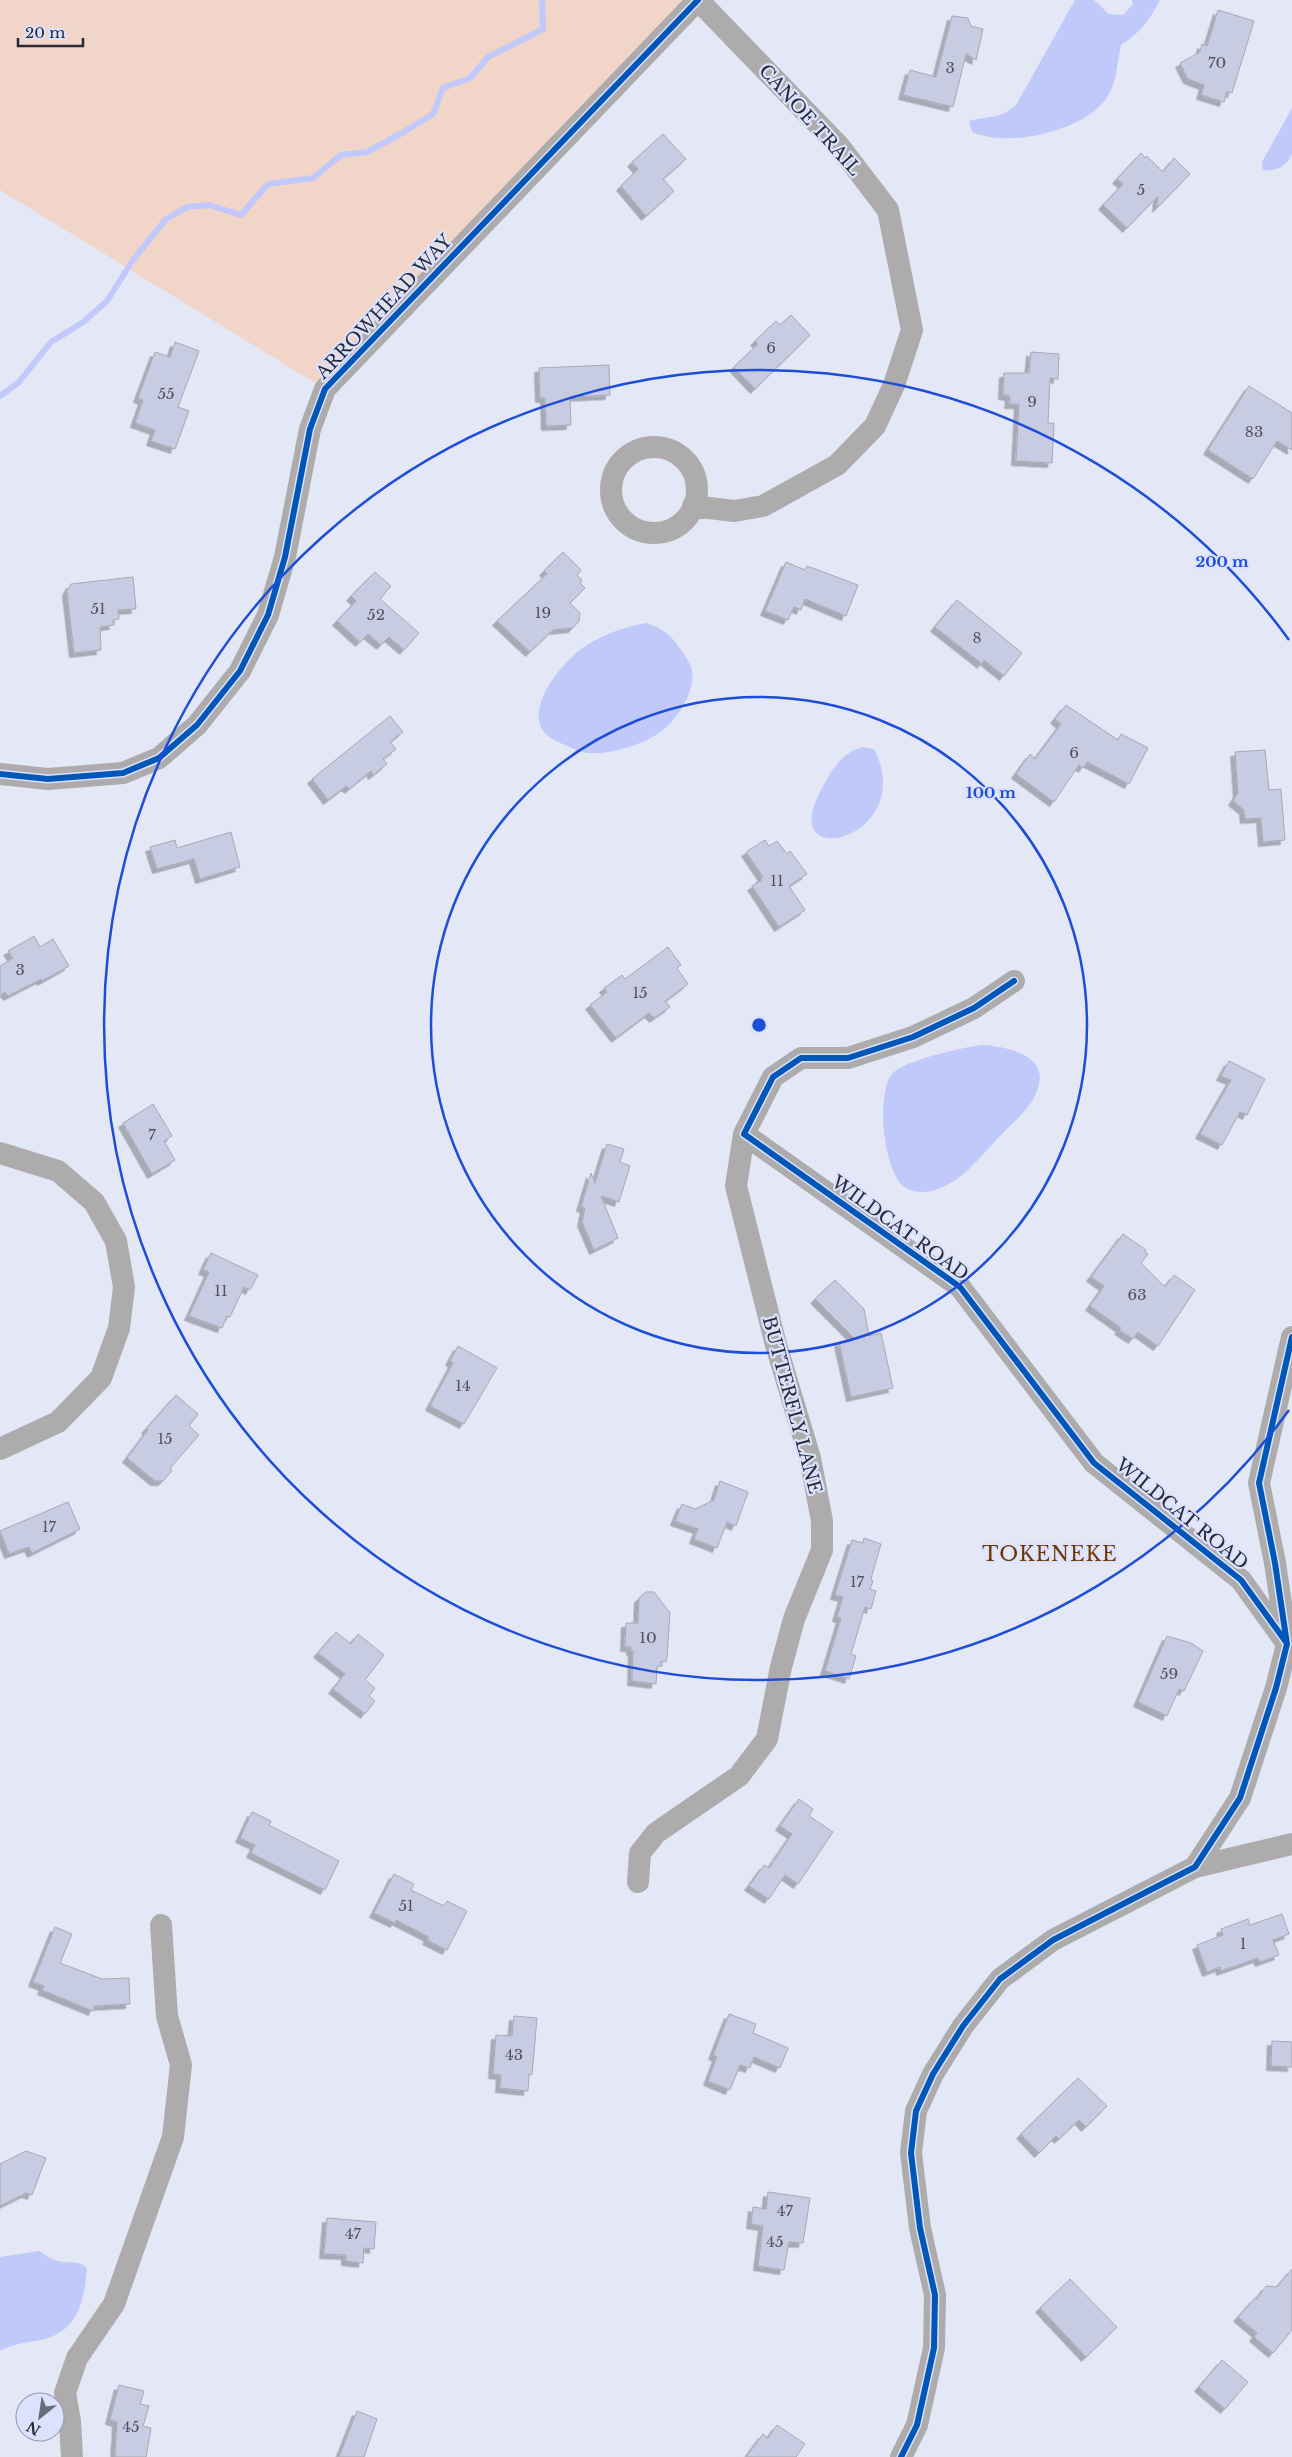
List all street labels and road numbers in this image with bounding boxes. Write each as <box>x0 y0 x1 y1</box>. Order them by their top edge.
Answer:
street label: CANOE TRAIL <box>754 60 866 180</box>
street label: ARROWHEAD WAY <box>311 230 457 384</box>
street label: WILDCAT ROAD <box>826 1170 973 1285</box>
street label: BUTTERFLY LANE <box>758 1314 826 1496</box>
street label: WILDCAT ROAD <box>1111 1453 1253 1574</box>

